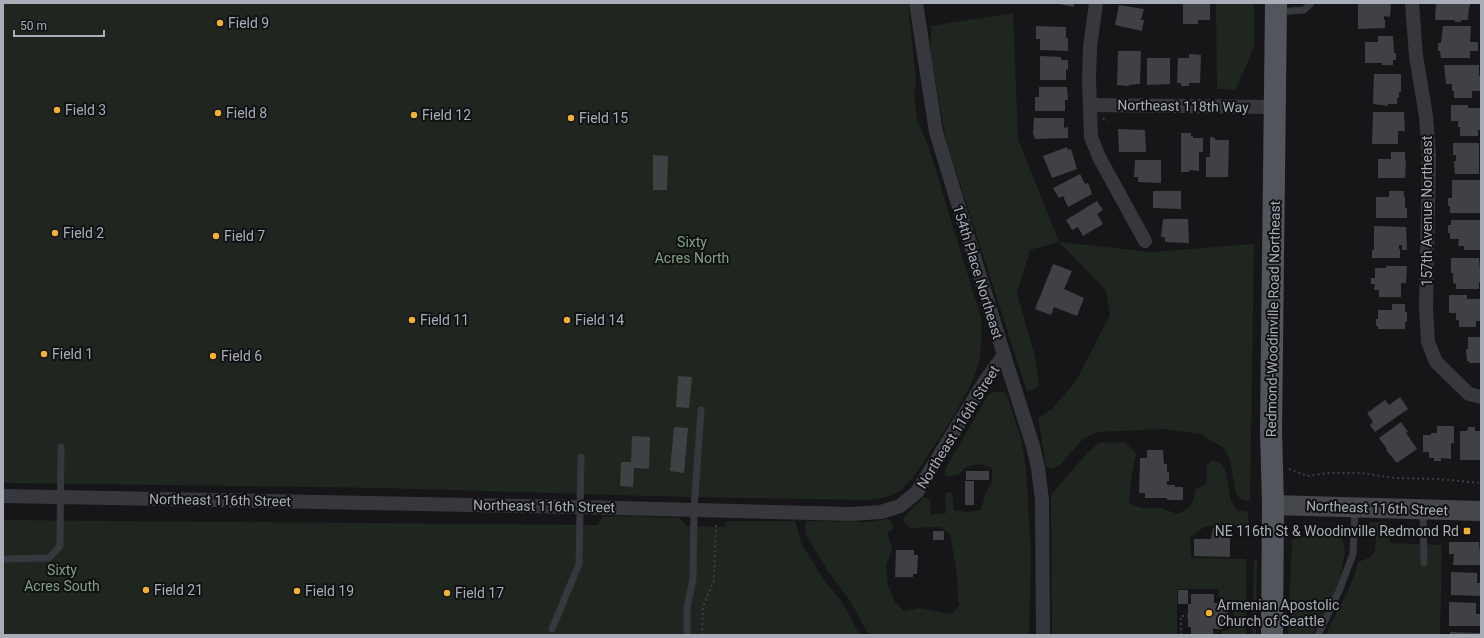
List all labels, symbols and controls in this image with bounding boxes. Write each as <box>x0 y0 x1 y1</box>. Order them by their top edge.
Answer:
scale bar <box>14 12 104 38</box>
place label: Field 9 <box>228 15 269 31</box>
marker: Field 9 <box>215 18 225 28</box>
text: 50 m <box>20 19 47 33</box>
street label: Northeast 118th Way <box>1117 97 1249 115</box>
place label: Field 3 <box>65 102 106 118</box>
marker: Field 3 <box>52 105 62 115</box>
place label: Field 8 <box>226 105 267 121</box>
place label: Field 12 <box>422 107 471 123</box>
marker: Field 8 <box>213 108 223 118</box>
marker: Field 12 <box>409 110 419 120</box>
place label: Field 15 <box>579 110 628 126</box>
marker: Field 15 <box>566 113 576 123</box>
street label: 157th Avenue Northeast <box>1419 135 1435 286</box>
street label: Redmond-Woodinville Road Northeast <box>1263 200 1283 437</box>
street label: 154th Place Northeast <box>950 203 1006 342</box>
place label: Field 2 <box>63 225 104 241</box>
marker: Field 2 <box>50 228 60 238</box>
place label: Field 7 <box>224 228 265 244</box>
marker: Field 7 <box>211 231 221 241</box>
park label: Sixty Acres North <box>655 234 729 266</box>
place label: Field 11 <box>420 312 469 328</box>
place label: Field 14 <box>575 312 624 328</box>
marker: Field 11 <box>407 315 417 325</box>
marker: Field 14 <box>562 315 572 325</box>
place label: Field 1 <box>52 346 93 362</box>
place label: Field 6 <box>221 348 262 364</box>
marker: Field 1 <box>39 349 49 359</box>
marker: Field 6 <box>208 351 218 361</box>
street label: Northeast 116th Street <box>914 362 1003 491</box>
street label: Northeast 116th Street <box>149 491 292 509</box>
street label: Northeast 116th Street <box>473 497 616 515</box>
street label: Northeast 116th Street <box>1306 498 1449 518</box>
place label: NE 116th St & Woodinville Redmond Rd <box>1215 523 1459 539</box>
marker: NE 116th St & Woodinville Redmond Rd <box>1462 526 1472 536</box>
park label: Sixty Acres South <box>24 562 100 594</box>
place label: Field 21 <box>154 582 203 598</box>
place label: Field 19 <box>305 583 354 599</box>
marker: Field 21 <box>141 585 151 595</box>
place label: Field 17 <box>455 585 504 601</box>
marker: Field 19 <box>292 586 302 596</box>
marker: Field 17 <box>442 588 452 598</box>
place label: Armenian Apostolic Church of Seattle <box>1217 597 1339 629</box>
marker: Armenian Apostolic Church of Seattle <box>1204 608 1214 618</box>

